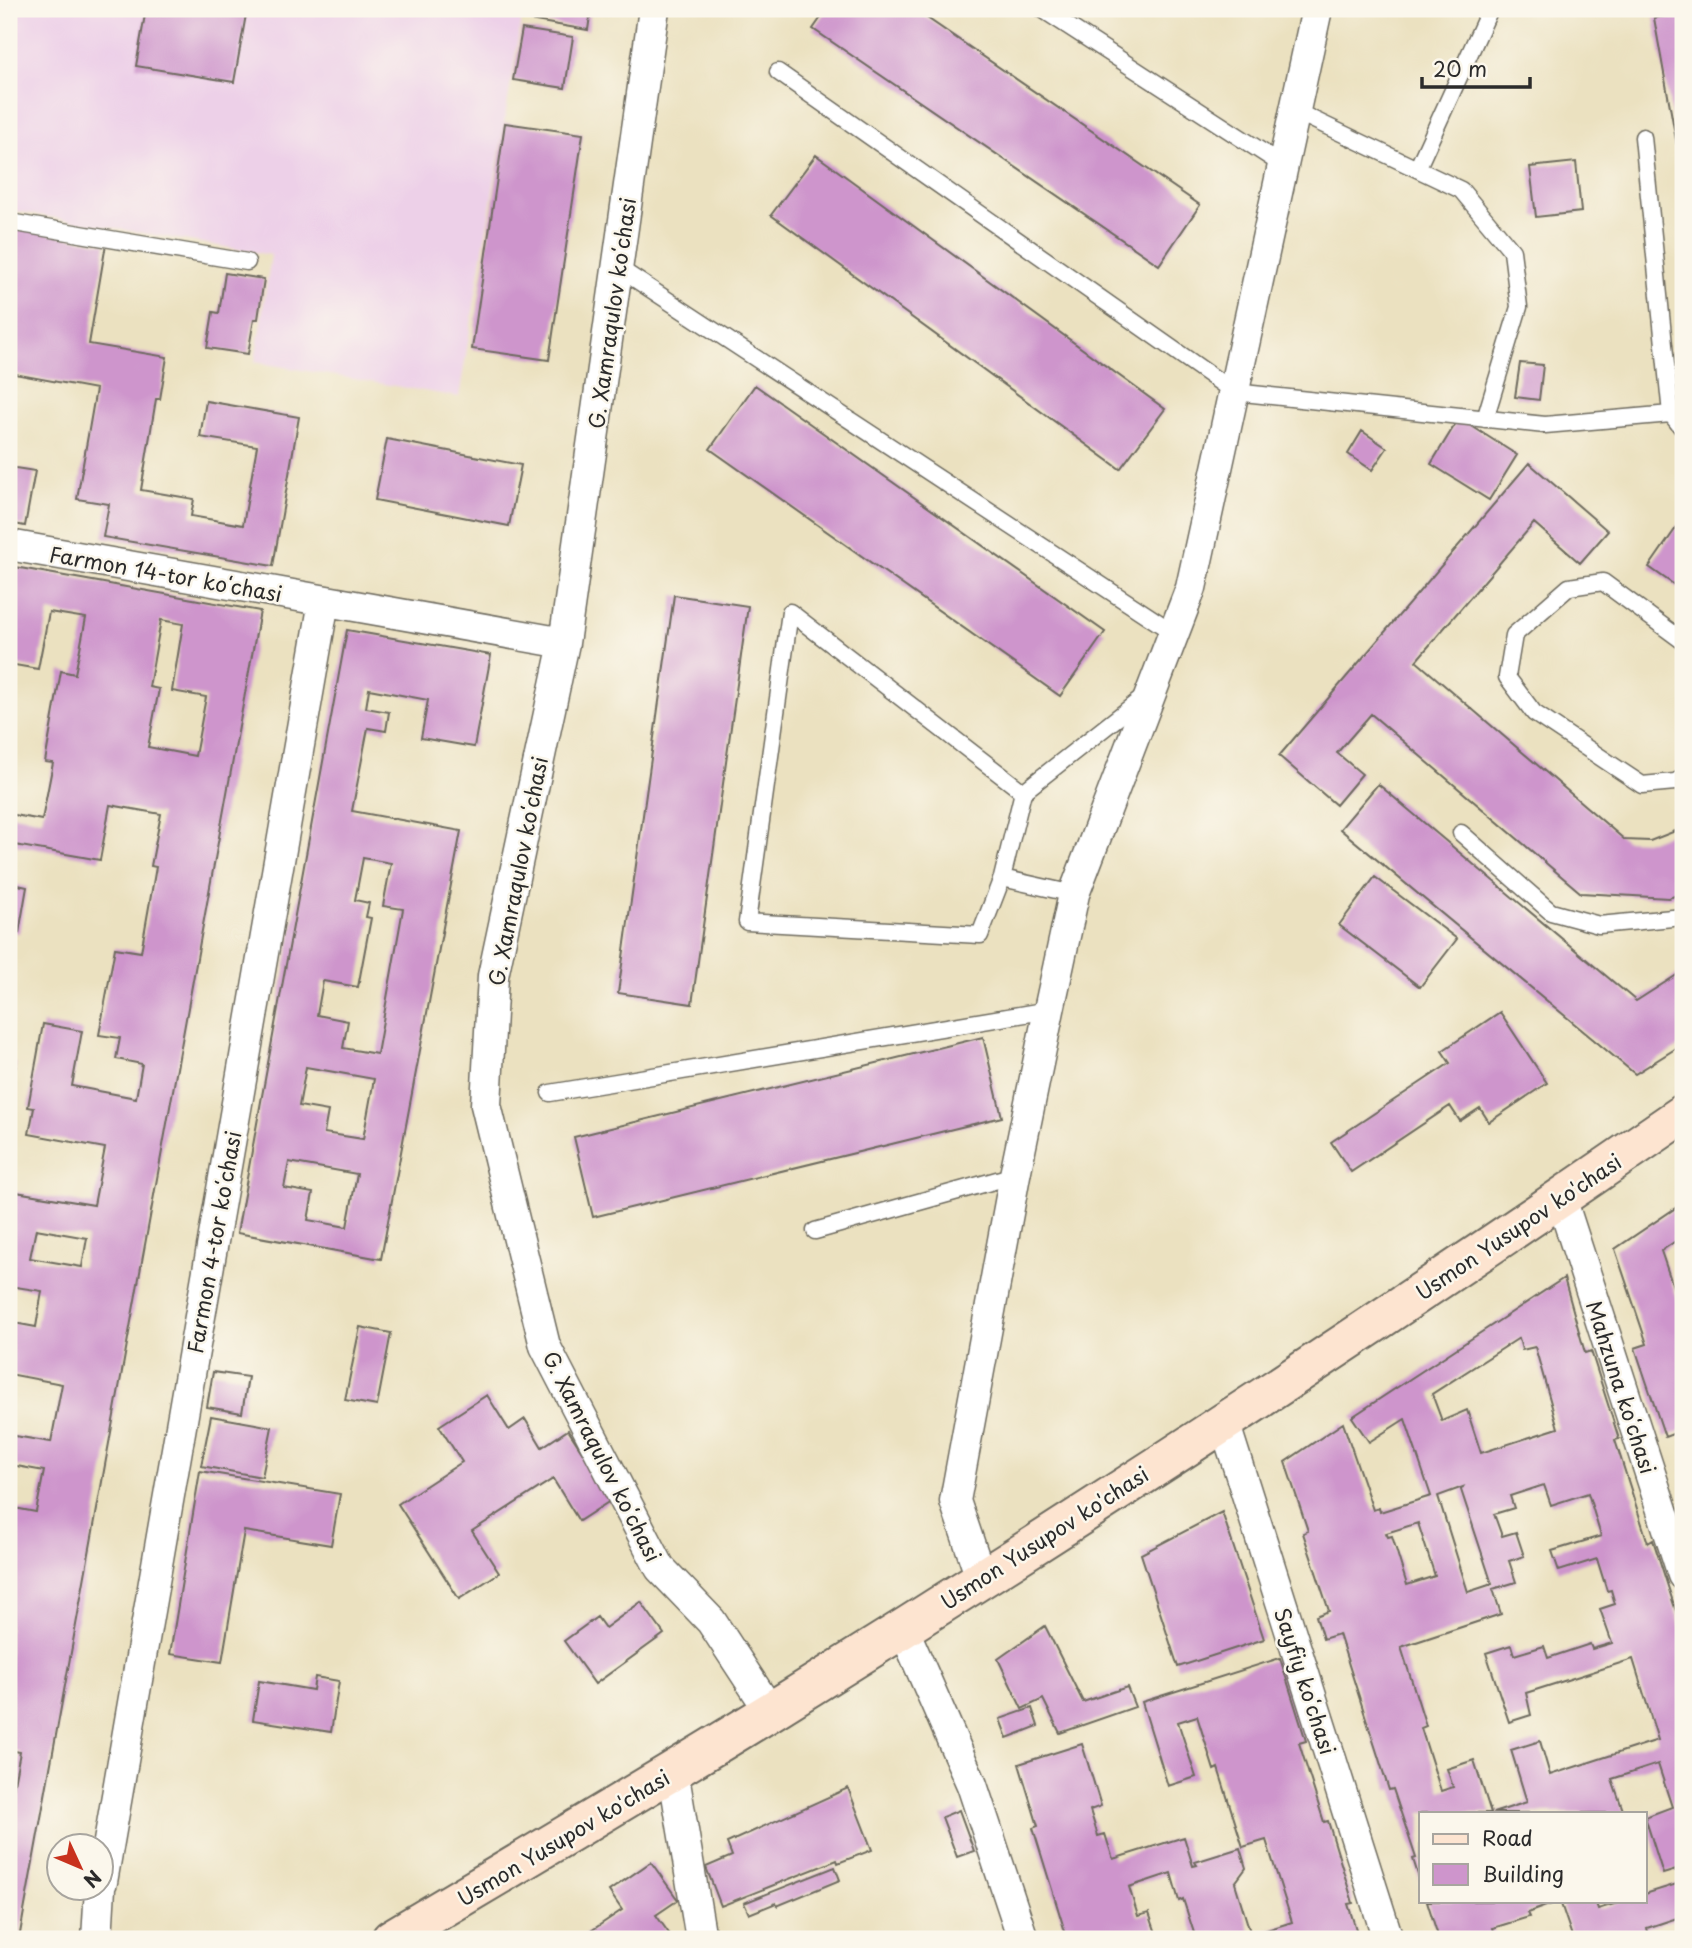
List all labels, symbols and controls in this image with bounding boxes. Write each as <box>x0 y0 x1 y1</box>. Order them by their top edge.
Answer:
scale bar <box>1422 46 1531 90</box>
text: 20 m <box>1433 52 1487 84</box>
street label: G. Xamraqulov koʻchasi <box>579 195 643 431</box>
street label: Farmon 14-tor koʻchasi <box>47 537 285 609</box>
street label: G. Xamraqulov koʻchasi <box>479 754 555 988</box>
street label: Farmon 4-tor koʻchasi <box>178 1128 248 1356</box>
street label: Usmon Yusupov ko'chasi <box>1408 1145 1628 1307</box>
street label: Mahzuna koʻchasi <box>1579 1296 1665 1478</box>
street label: G. Xamraqulov koʻchasi <box>536 1345 670 1567</box>
street label: Usmon Yusupov ko'chasi <box>934 1457 1154 1617</box>
street label: Sayfiy koʻchasi <box>1267 1604 1345 1758</box>
street label: Usmon Yusupov ko'chasi <box>451 1761 675 1913</box>
legend <box>1419 1812 1646 1902</box>
text: Road <box>1482 1821 1533 1853</box>
north arrow <box>46 1832 116 1902</box>
text: Building <box>1482 1857 1564 1889</box>
text: N <box>78 1864 108 1895</box>

